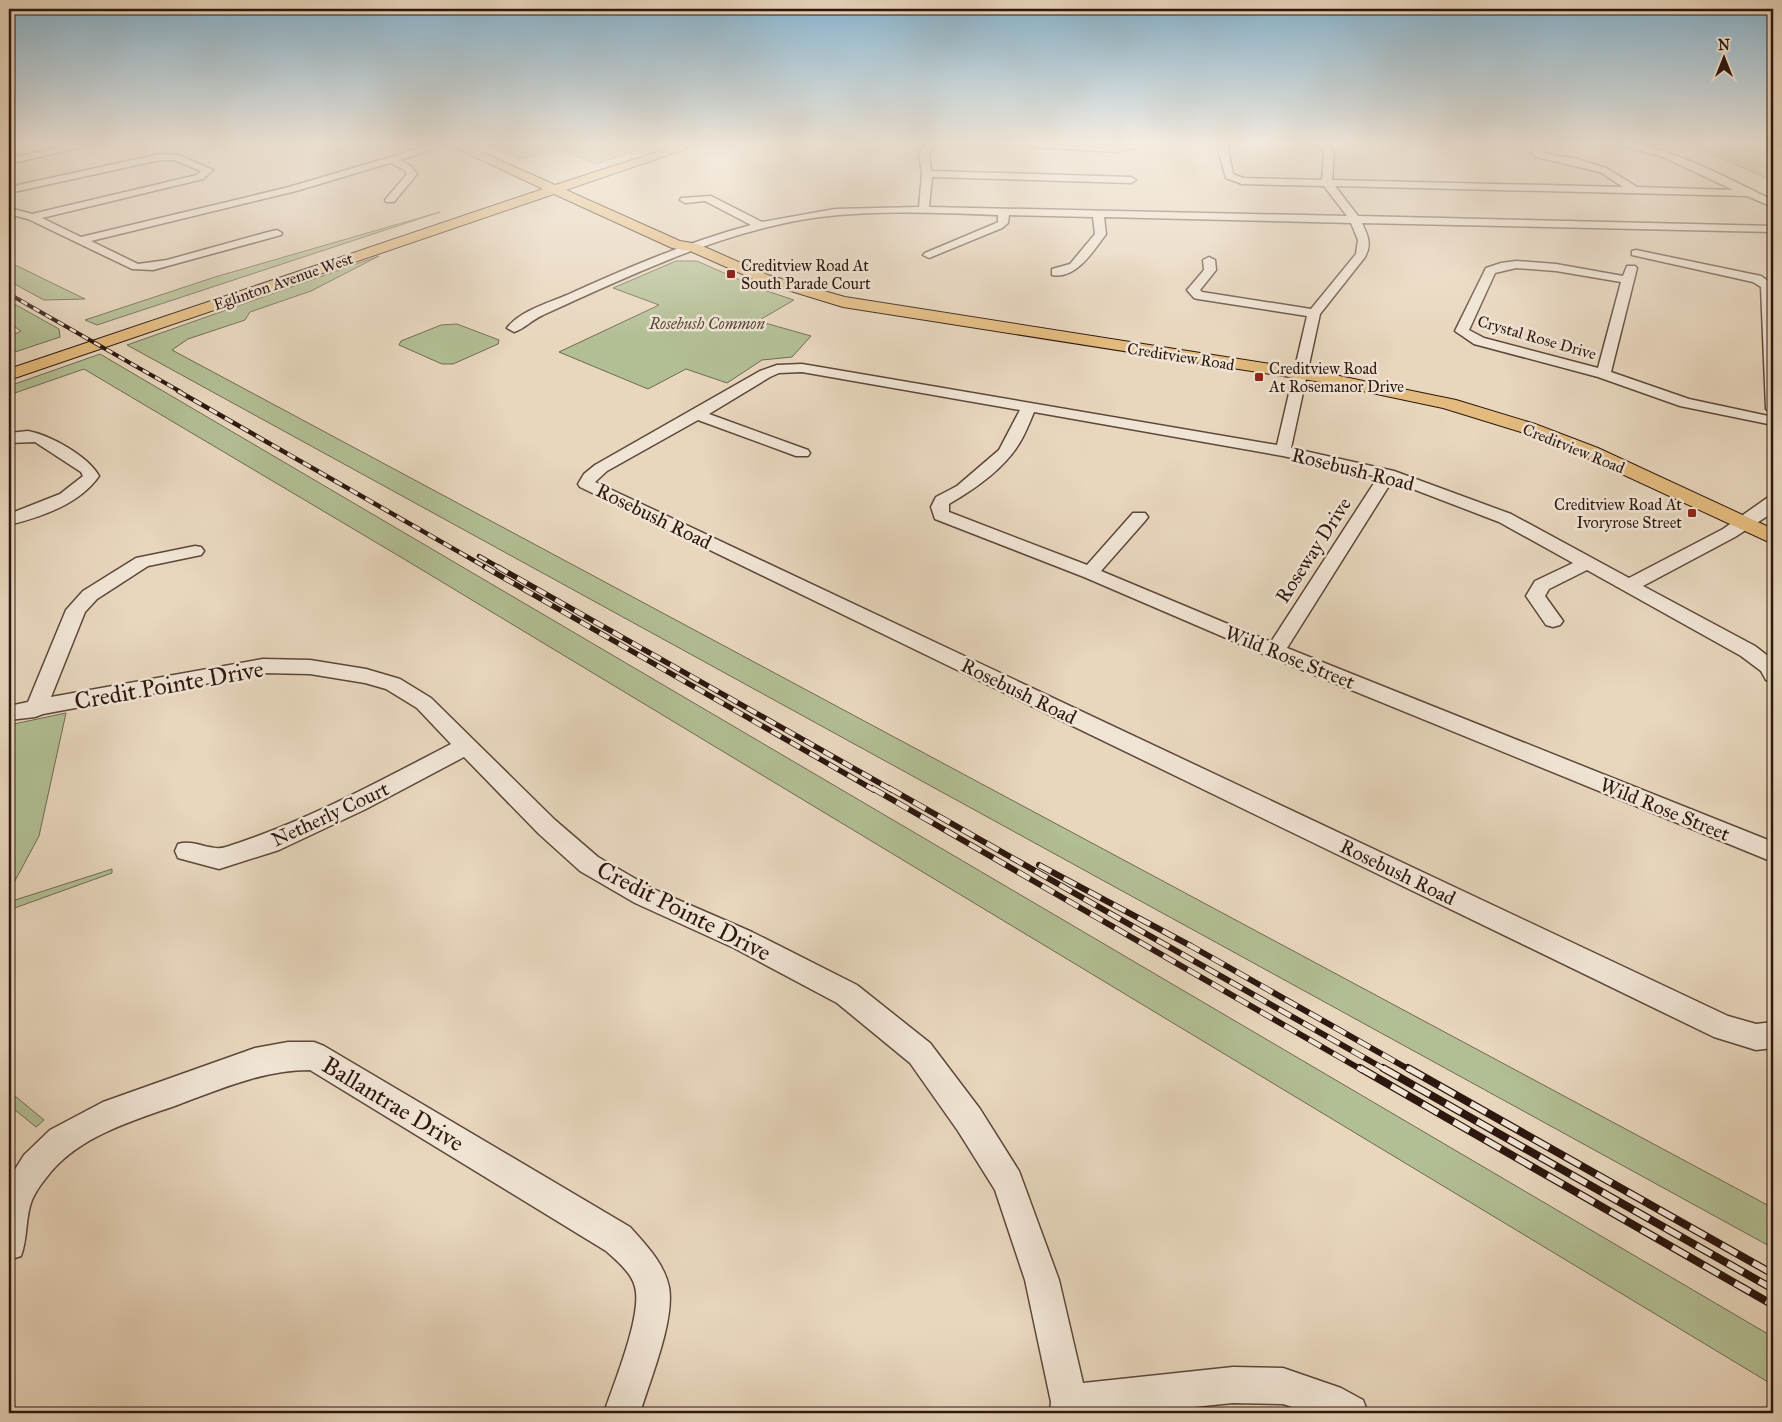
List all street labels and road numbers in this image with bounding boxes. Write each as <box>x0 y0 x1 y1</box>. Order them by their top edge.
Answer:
street label: Eglinton Avenue West <box>211 249 356 315</box>
street label: Crystal Rose Drive <box>1475 311 1599 364</box>
street label: Creditview Road <box>1126 339 1236 374</box>
street label: Creditview Road <box>1520 419 1628 478</box>
street label: Rosebush Road <box>1289 442 1417 496</box>
street label: Rosebush Road <box>592 478 716 554</box>
street label: Roseway Drive <box>1270 493 1356 607</box>
street label: Wild Rose Street <box>1222 620 1358 694</box>
street label: Rosebush Road <box>957 653 1081 729</box>
street label: Credit Pointe Drive <box>72 654 266 716</box>
street label: Wild Rose Street <box>1597 772 1733 846</box>
street label: Netherly Court <box>268 776 392 852</box>
street label: Rosebush Road <box>1336 834 1460 910</box>
street label: Credit Pointe Drive <box>592 854 776 968</box>
street label: Ballantrae Drive <box>317 1050 469 1158</box>

